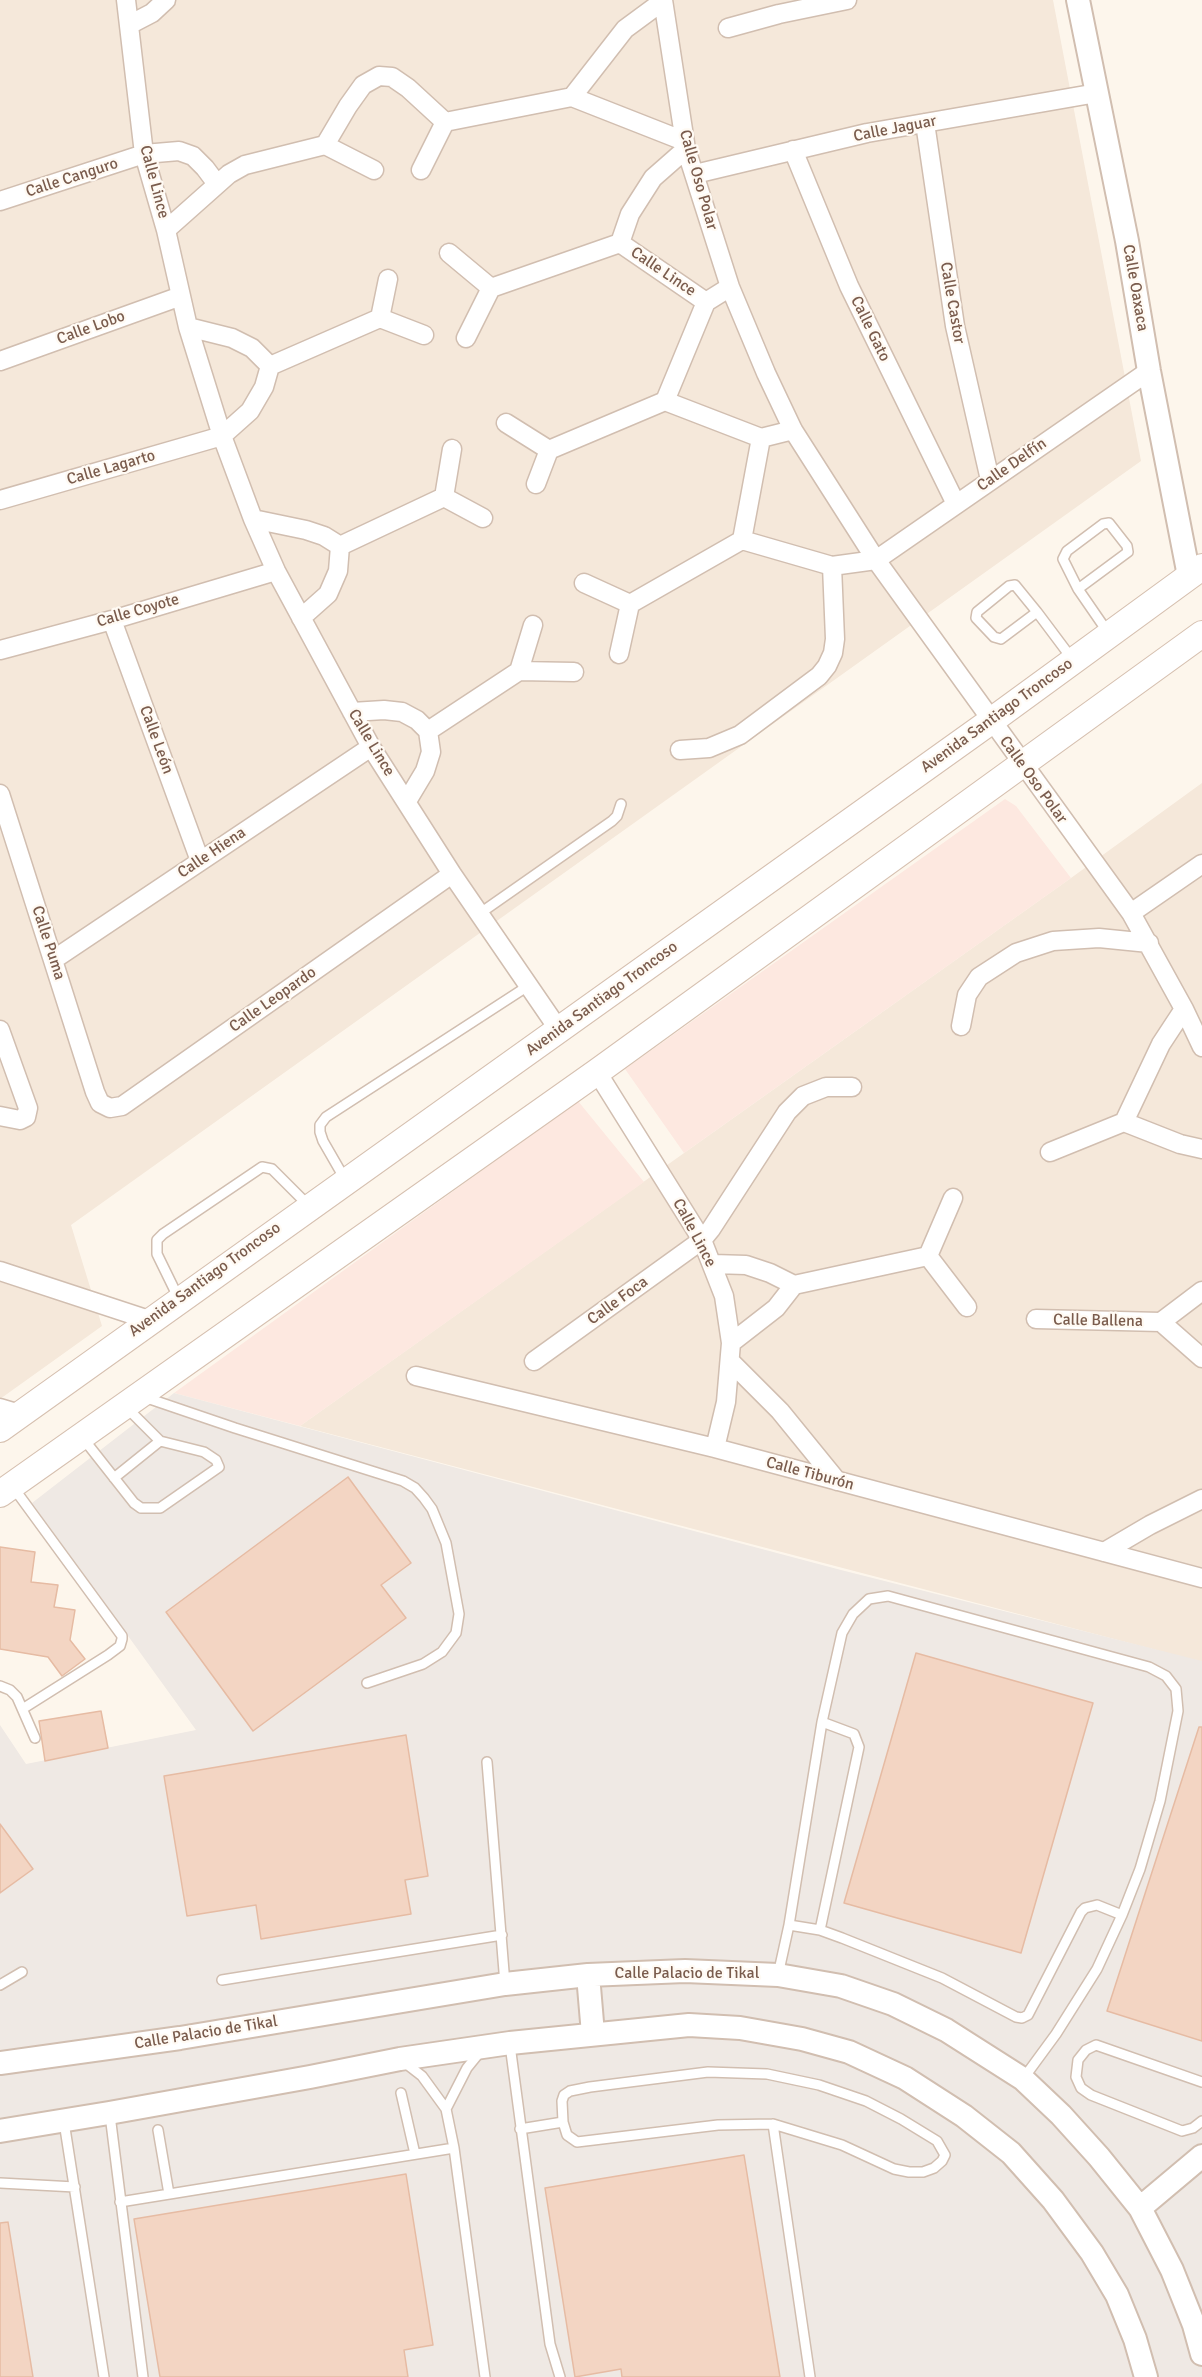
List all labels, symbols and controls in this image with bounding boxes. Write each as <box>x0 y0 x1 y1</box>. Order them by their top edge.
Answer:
street label: Calle Jaguar <box>852 112 938 146</box>
street label: Calle Oso Polar <box>675 128 721 232</box>
street label: Calle Lince <box>135 143 173 221</box>
street label: Calle Canguro <box>24 154 120 202</box>
street label: Calle Lince <box>627 243 699 301</box>
street label: Calle Oaxaca <box>1118 243 1152 333</box>
street label: Calle Castor <box>935 261 969 345</box>
street label: Calle Gato <box>846 293 894 365</box>
street label: Calle Lobo <box>54 307 128 349</box>
street label: Calle Delfín <box>974 434 1050 496</box>
street label: Calle Lagarto <box>65 446 157 490</box>
street label: Calle Coyote <box>95 590 181 632</box>
street label: Avenida Santiago Troncoso <box>917 655 1077 777</box>
street label: Calle León <box>135 703 177 777</box>
street label: Calle Lince <box>344 706 398 780</box>
street label: Calle Oso Polar <box>995 733 1071 827</box>
street label: Calle Hiena <box>174 823 250 883</box>
street label: Calle Puma <box>27 904 69 982</box>
street label: Avenida Santiago Troncoso <box>522 938 682 1060</box>
street label: Calle Leopardo <box>226 963 320 1037</box>
street label: Calle Lince <box>668 1195 720 1271</box>
street label: Avenida Santiago Troncoso <box>125 1219 285 1341</box>
street label: Calle Foca <box>584 1273 652 1329</box>
street label: Calle Ballena <box>1053 1311 1143 1331</box>
street label: Calle Tiburón <box>764 1453 856 1495</box>
street label: Calle Palacio de Tikal <box>615 1964 759 1984</box>
street label: Calle Palacio de Tikal <box>133 2012 279 2054</box>

